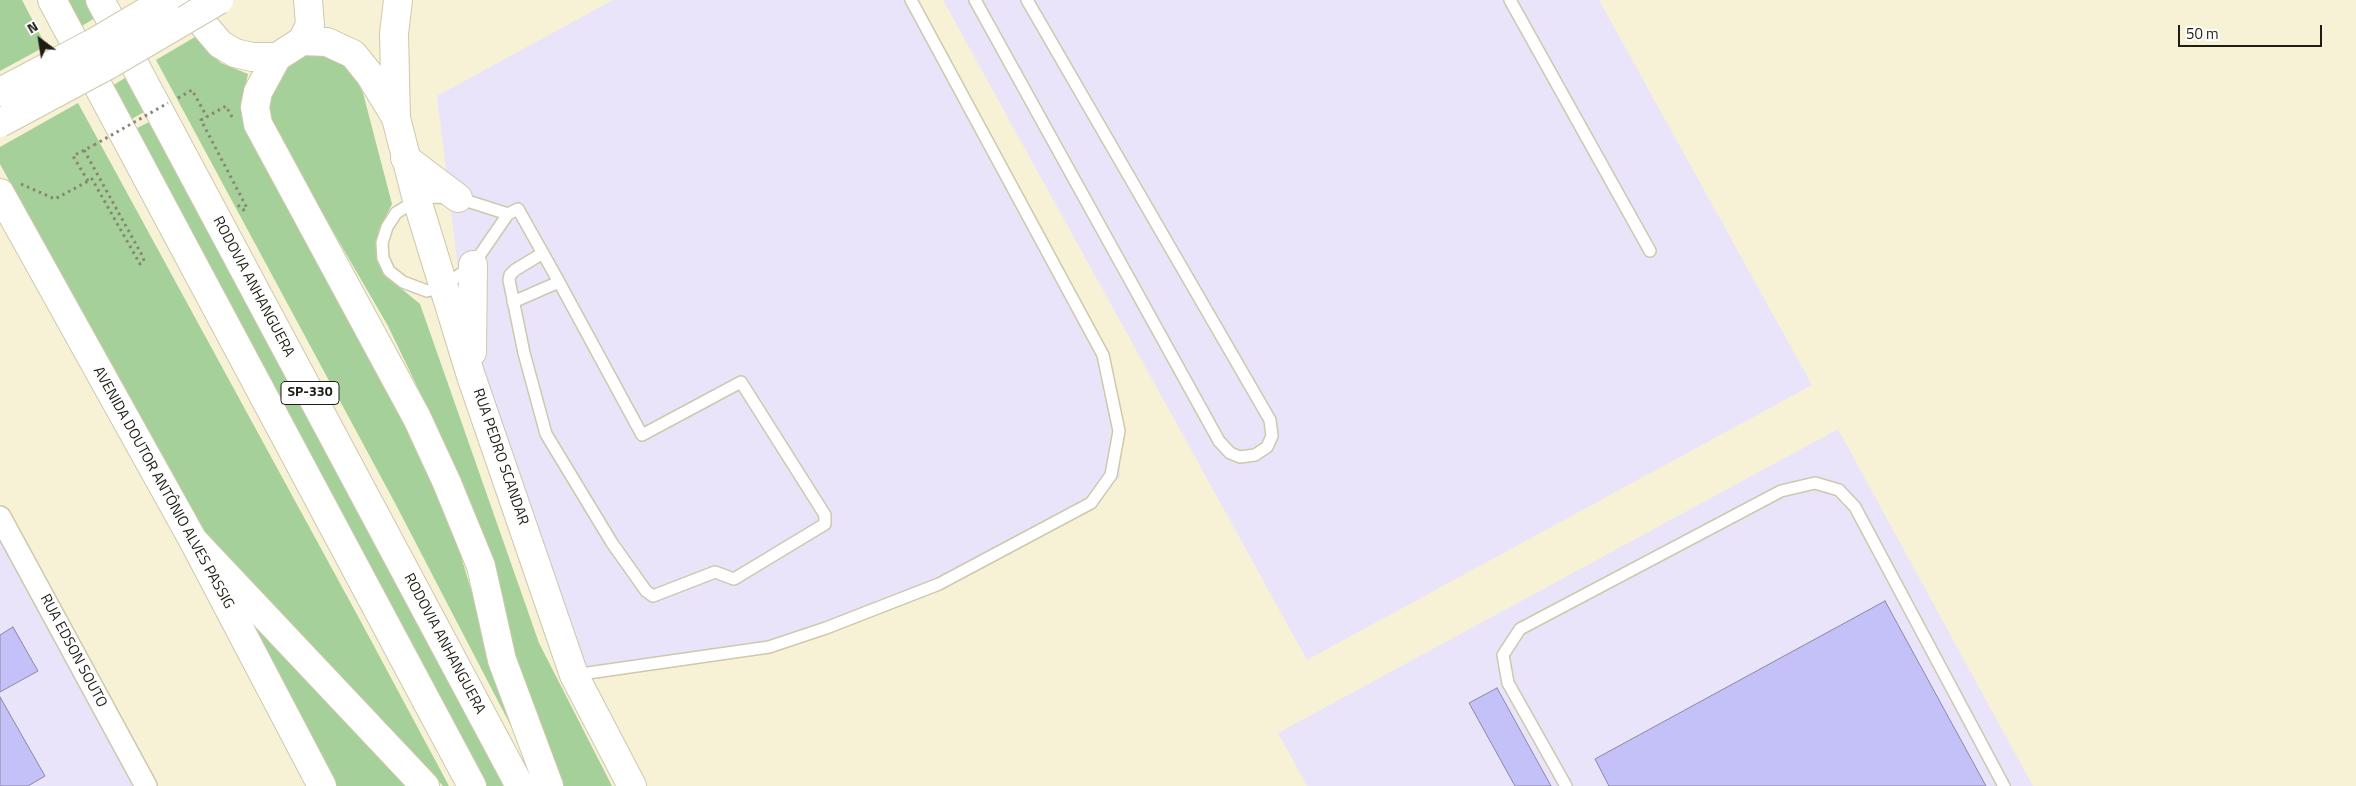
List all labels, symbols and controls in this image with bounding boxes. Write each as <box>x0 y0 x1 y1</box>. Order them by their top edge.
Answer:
north arrow <box>15 15 65 65</box>
text: N <box>22 15 42 38</box>
scale bar <box>2181 15 2325 47</box>
text: 50 m <box>2186 22 2219 45</box>
street label: RODOVIA ANHANGUERA <box>208 214 298 360</box>
street label: AVENIDA DOUTOR ANTÔNIO ALVES PASSIG <box>89 364 237 612</box>
road number: SP-330 <box>281 382 339 404</box>
street label: RUA PEDRO SCANDAR <box>468 386 532 528</box>
street label: RODOVIA ANHANGUERA <box>399 571 489 717</box>
street label: RUA EDSON SOUTO <box>36 591 110 711</box>

